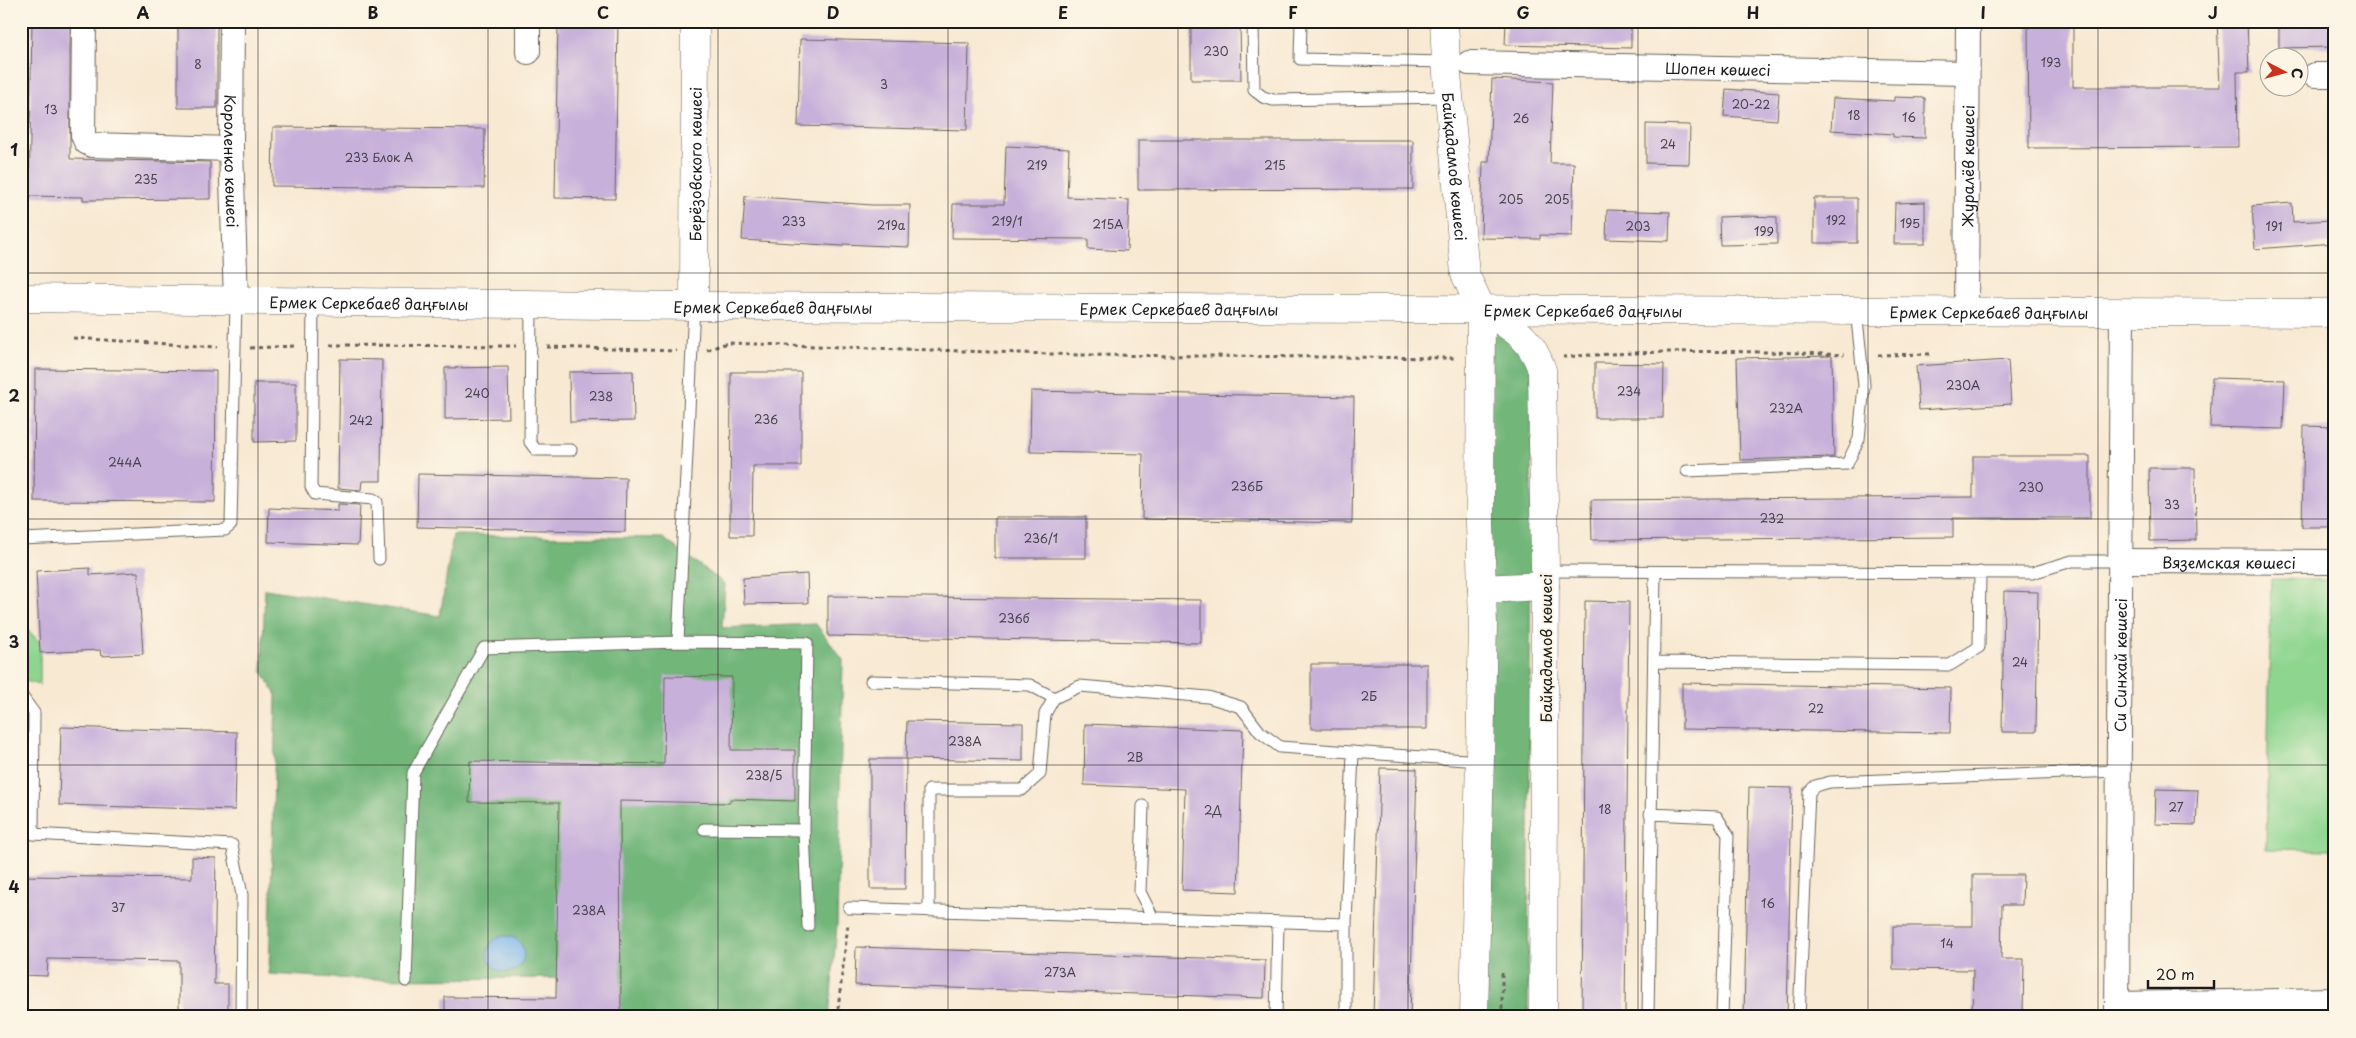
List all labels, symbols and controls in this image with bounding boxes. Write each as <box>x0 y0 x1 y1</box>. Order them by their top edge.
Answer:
text: A <box>137 0 150 24</box>
text: B <box>368 0 379 24</box>
text: C <box>597 0 609 24</box>
text: D <box>827 0 839 24</box>
text: E <box>1058 0 1068 24</box>
text: F <box>1288 0 1298 24</box>
text: G <box>1516 0 1530 24</box>
text: H <box>1747 0 1759 24</box>
text: I <box>1980 0 1986 24</box>
text: J <box>2208 0 2218 24</box>
house number: 230 <box>1203 42 1229 60</box>
north arrow <box>2258 48 2308 98</box>
house number: 193 <box>2041 53 2061 71</box>
house number: 8 <box>194 55 202 73</box>
street label: Шопен көшесі <box>1665 55 1771 81</box>
text: С <box>2286 67 2308 80</box>
house number: 3 <box>880 75 888 93</box>
street label: Берёзовского көшесі <box>683 87 706 241</box>
street label: Байқадамов көшесі <box>1437 91 1473 242</box>
street label: Короленко көшесі <box>219 94 245 228</box>
house number: 20-22 <box>1732 95 1771 113</box>
house number: 13 <box>44 100 58 118</box>
street label: Журалёв көшесі <box>1955 105 1979 227</box>
house number: 18 <box>1848 106 1860 124</box>
house number: 16 <box>1902 108 1916 126</box>
house number: 26 <box>1513 109 1529 127</box>
house number: 24 <box>1660 135 1676 153</box>
text: 1 <box>10 137 18 161</box>
house number: 233 Блок A <box>345 148 413 166</box>
house number: 219 <box>1027 156 1047 174</box>
house number: 215 <box>1264 156 1286 174</box>
house number: 235 <box>134 170 158 188</box>
house number: 205 <box>1499 190 1523 208</box>
house number: 205 <box>1545 190 1569 208</box>
house number: 192 <box>1826 211 1846 229</box>
house number: 233 <box>782 212 806 230</box>
house number: 219/1 <box>991 212 1023 230</box>
house number: 195 <box>1900 214 1920 232</box>
house number: 215А <box>1093 215 1123 233</box>
house number: 219а <box>877 216 906 234</box>
house number: 203 <box>1626 217 1650 235</box>
house number: 191 <box>2266 217 2282 235</box>
house number: 199 <box>1754 222 1774 240</box>
street label: Ермек Серкебаев даңғылы <box>269 289 469 315</box>
street label: Ермек Серкебаев даңғылы <box>673 294 873 318</box>
street label: Ермек Серкебаев даңғылы <box>1079 296 1279 320</box>
street label: Ермек Серкебаев даңғылы <box>1483 298 1683 322</box>
street label: Ермек Серкебаев даңғылы <box>1889 300 2089 323</box>
house number: 230А <box>1946 376 1980 394</box>
house number: 234 <box>1617 382 1641 400</box>
text: 2 <box>8 383 20 407</box>
house number: 240 <box>465 384 490 402</box>
house number: 238 <box>589 387 613 405</box>
house number: 232А <box>1769 399 1803 417</box>
house number: 236 <box>754 410 778 428</box>
house number: 242 <box>349 411 373 429</box>
house number: 244А <box>108 453 142 471</box>
house number: 236Б <box>1231 477 1263 495</box>
house number: 230 <box>2018 478 2044 496</box>
house number: 33 <box>2164 495 2180 513</box>
house number: 232 <box>1760 509 1784 527</box>
house number: 236/1 <box>1024 529 1058 547</box>
street label: Вяземская көшесі <box>2162 550 2296 573</box>
street label: Байқадамов көшесі <box>1534 574 1557 722</box>
street label: Си Синхай көшесі <box>2108 598 2131 732</box>
house number: 236б <box>998 609 1030 627</box>
text: 3 <box>9 629 19 653</box>
house number: 24 <box>2012 653 2028 671</box>
house number: 2Б <box>1361 687 1377 705</box>
house number: 22 <box>1808 699 1824 717</box>
house number: 238А <box>948 732 982 750</box>
house number: 2В <box>1127 748 1143 766</box>
house number: 238/5 <box>746 766 782 784</box>
house number: 27 <box>2169 798 2184 816</box>
house number: 18 <box>1599 800 1611 818</box>
house number: 2Д <box>1204 801 1223 819</box>
text: 4 <box>9 874 20 898</box>
house number: 16 <box>1761 894 1775 912</box>
house number: 37 <box>111 898 126 916</box>
house number: 238А <box>572 901 606 919</box>
house number: 14 <box>1940 934 1954 952</box>
scale bar <box>2148 958 2215 990</box>
text: 20 m <box>2156 962 2195 985</box>
house number: 273А <box>1044 963 1076 981</box>

